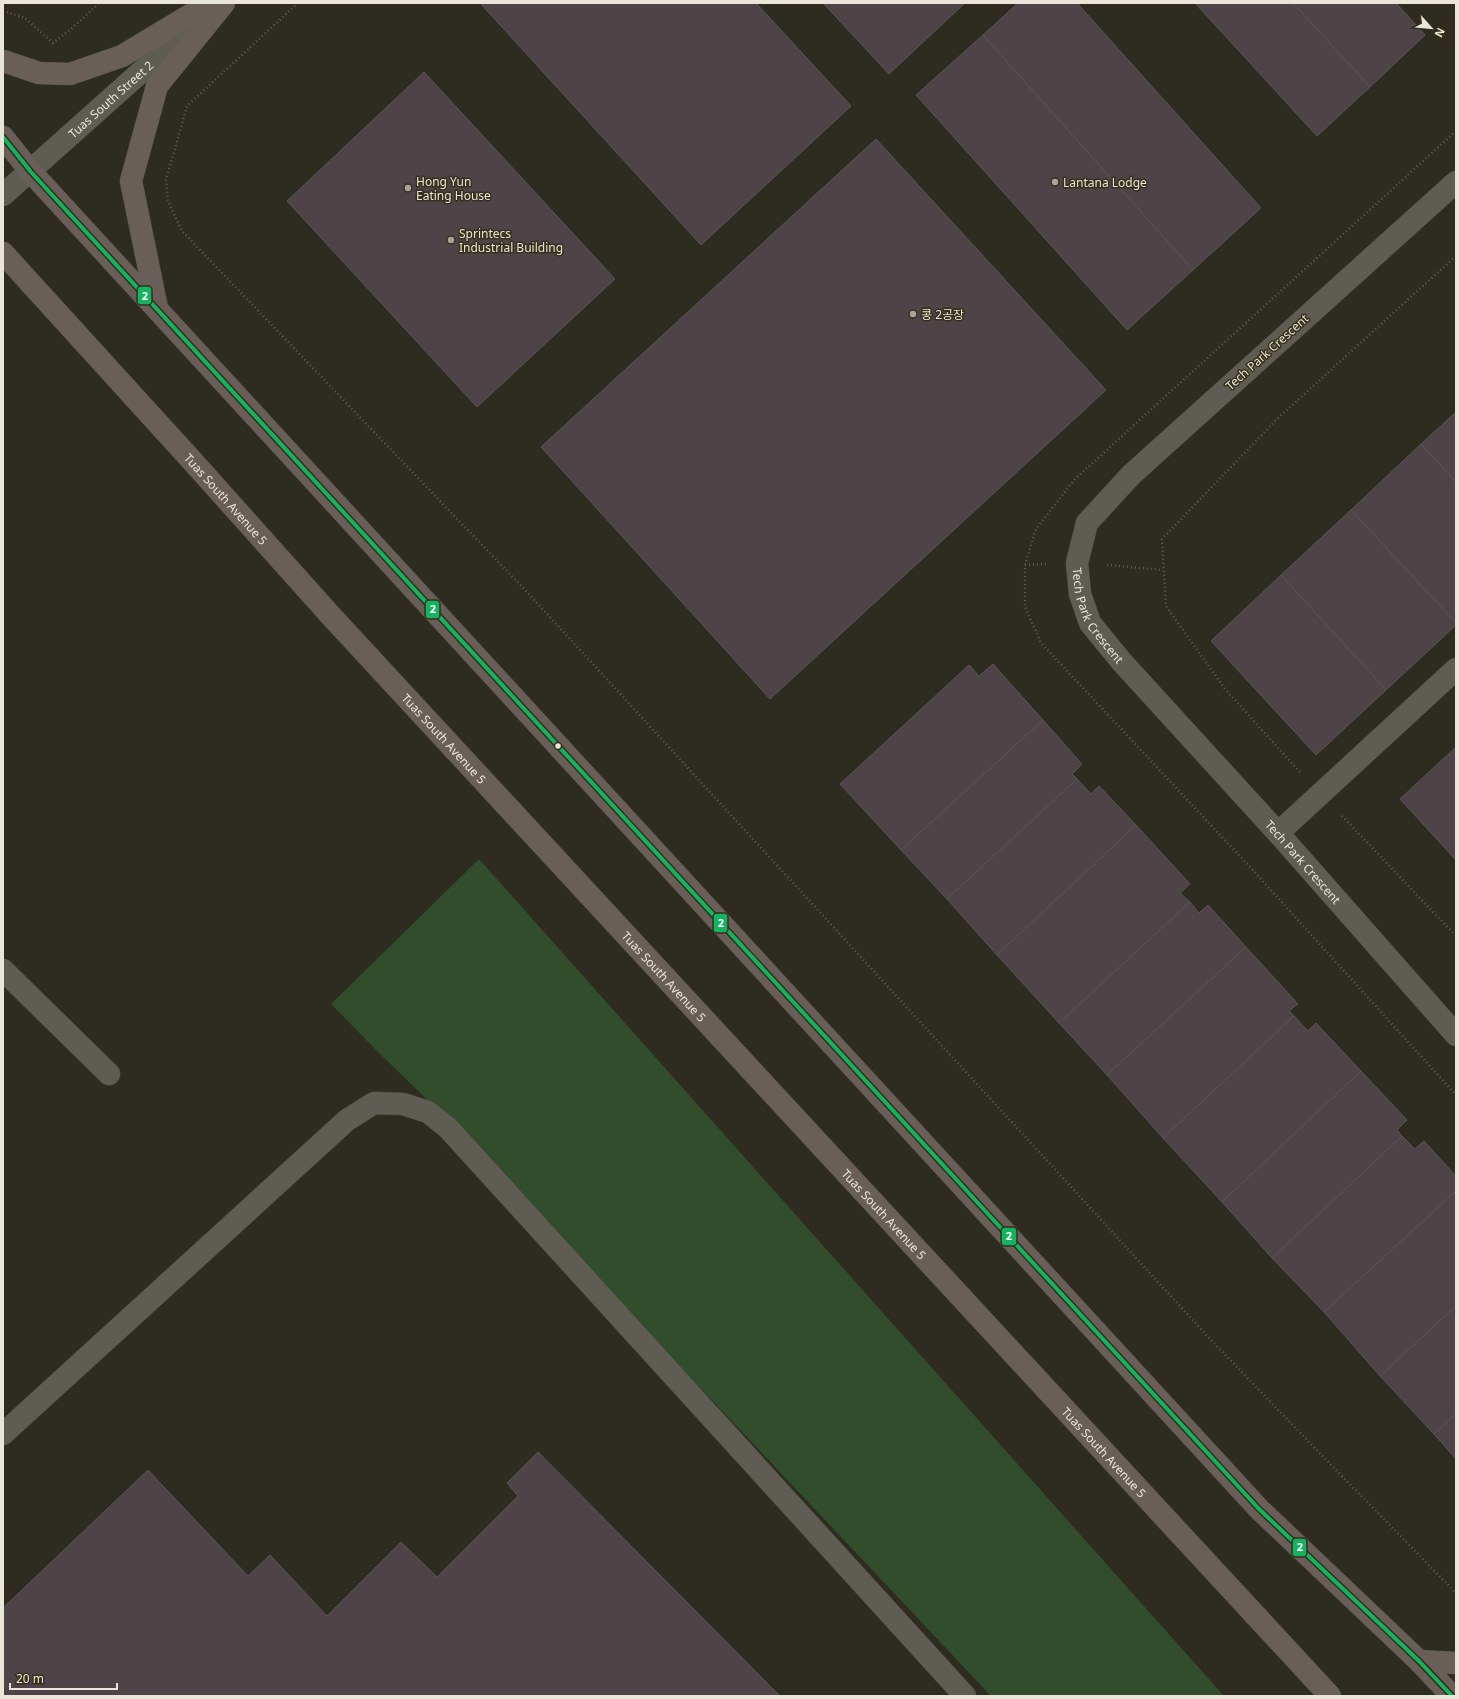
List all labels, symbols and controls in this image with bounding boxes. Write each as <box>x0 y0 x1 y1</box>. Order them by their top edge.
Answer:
north arrow <box>1411 8 1451 48</box>
text: N <box>1432 25 1449 40</box>
street label: Tuas South Street 2 <box>64 56 157 142</box>
place label: Hong Yun Eating House <box>416 173 491 204</box>
place label: Lantana Lodge <box>1063 174 1147 191</box>
marker: Lantana Lodge <box>1050 177 1060 187</box>
marker: Hong Yun Eating House <box>403 183 413 193</box>
place label: Sprintecs Industrial Building <box>459 225 563 256</box>
marker: Sprintecs Industrial Building <box>446 235 456 245</box>
line badge: 2 <box>137 286 152 305</box>
text: 2 <box>142 288 148 303</box>
place label: 콩 2공장 <box>921 306 964 323</box>
marker: 콩 2공장 <box>908 309 918 319</box>
street label: Tech Park Crescent <box>1222 310 1313 394</box>
street label: Tuas South Avenue 5 <box>181 449 272 548</box>
street label: Tech Park Crescent <box>1069 567 1128 667</box>
line badge: 2 <box>425 600 440 619</box>
text: 2 <box>430 601 436 616</box>
street label: Tuas South Avenue 5 <box>398 689 490 787</box>
unlabelled marker <box>553 741 563 751</box>
street label: Tech Park Crescent <box>1262 816 1345 908</box>
line badge: 2 <box>713 913 728 933</box>
text: 2 <box>718 915 724 930</box>
street label: Tuas South Avenue 5 <box>618 927 710 1025</box>
street label: Tuas South Avenue 5 <box>838 1165 930 1263</box>
line badge: 2 <box>1001 1227 1017 1246</box>
text: 2 <box>1006 1228 1012 1243</box>
street label: Tuas South Avenue 5 <box>1058 1403 1150 1501</box>
line badge: 2 <box>1292 1538 1307 1557</box>
text: 2 <box>1297 1539 1303 1554</box>
scale bar <box>10 1665 117 1691</box>
text: 20 m <box>16 1670 44 1687</box>

